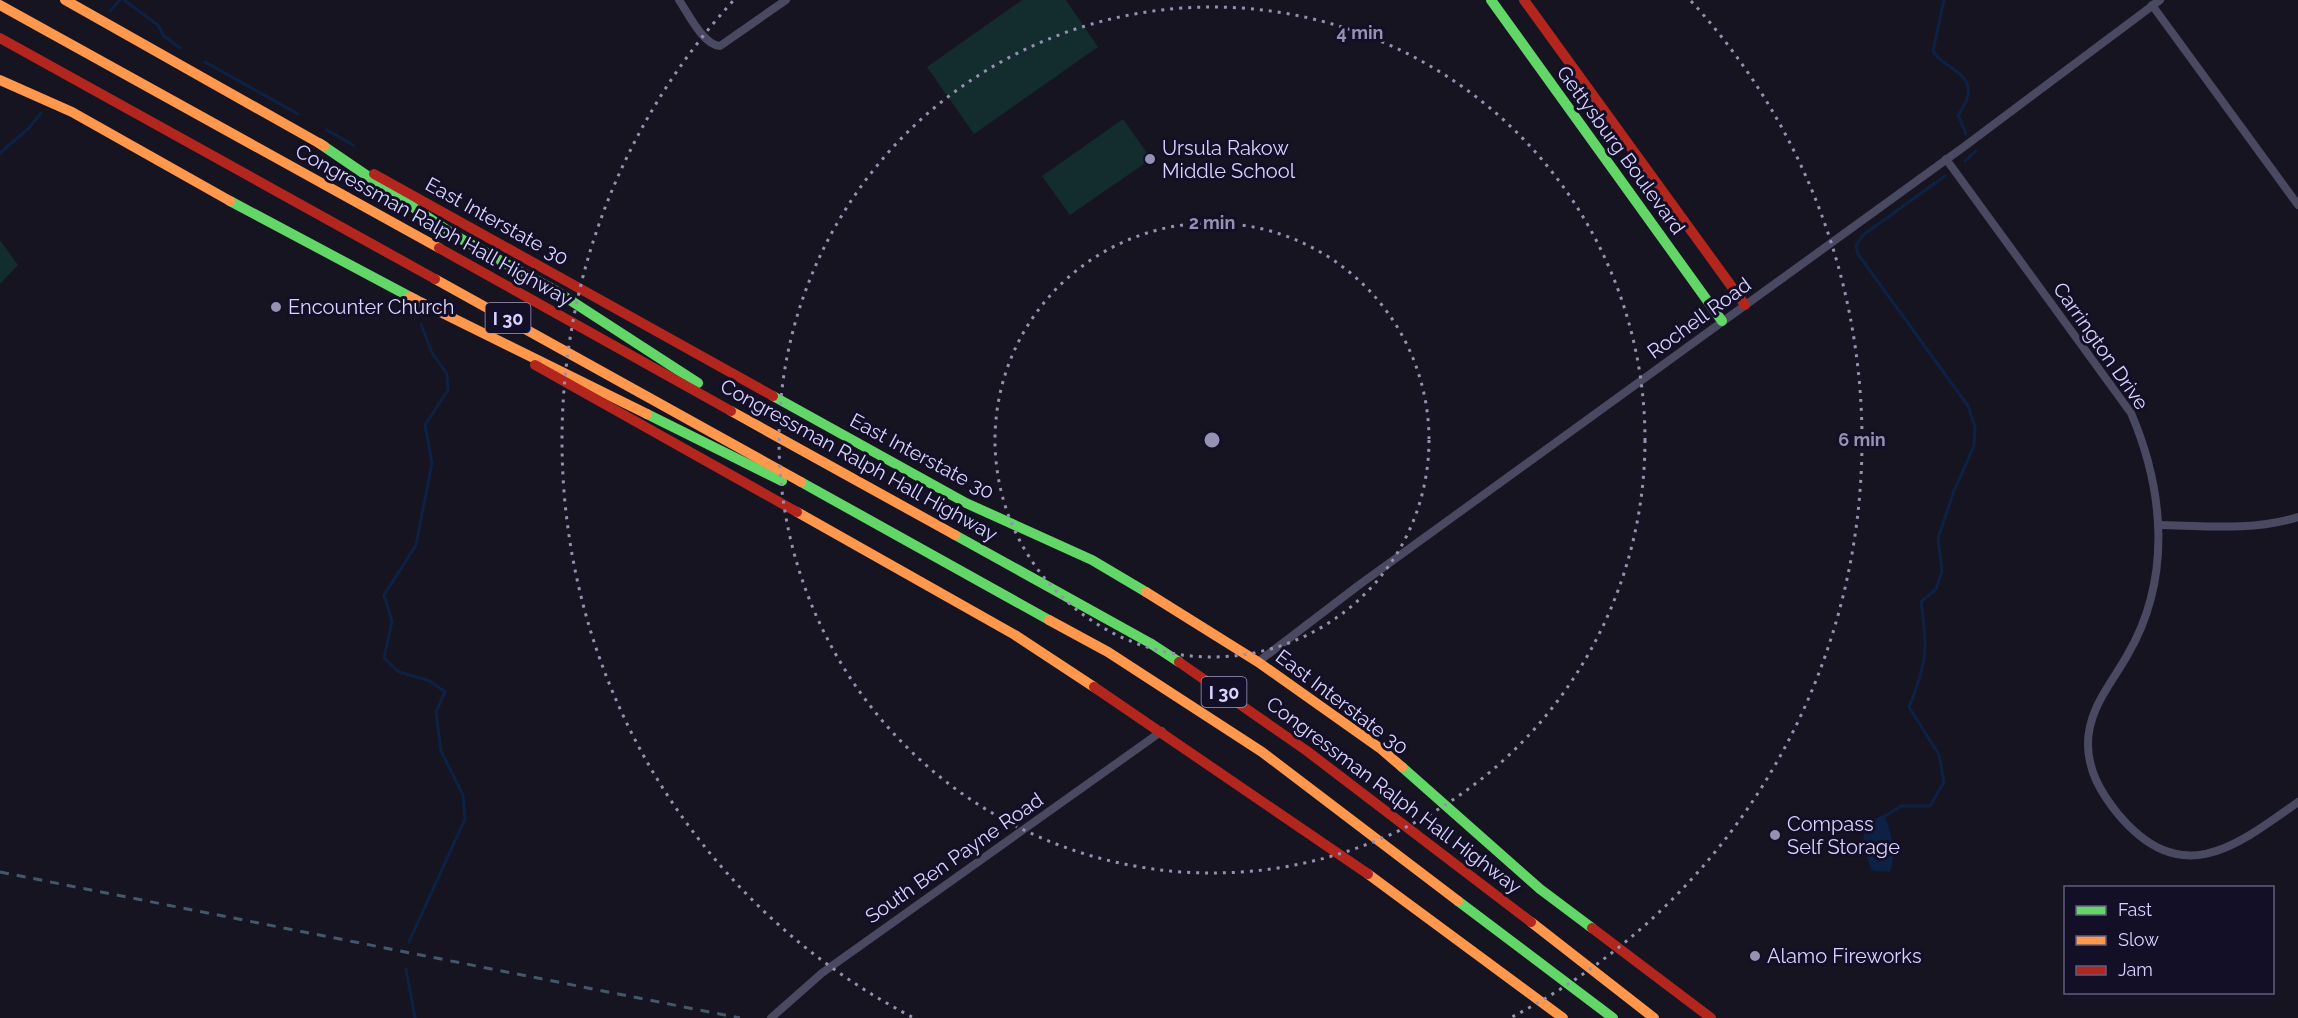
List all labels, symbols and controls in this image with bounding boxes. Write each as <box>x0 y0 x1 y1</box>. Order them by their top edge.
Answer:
text: 4 min <box>1337 22 1383 43</box>
street label: Gettysburg Boulevard <box>1552 61 1690 239</box>
place label: Ursula Rakow Middle School <box>1162 136 1296 183</box>
street label: Congressman Ralph Hall Highway <box>291 139 577 311</box>
marker: Ursula Rakow Middle School <box>1143 152 1157 166</box>
street label: East Interstate 30 <box>421 172 573 270</box>
text: 2 min <box>1189 212 1235 233</box>
street label: Rochell Road <box>1642 272 1756 364</box>
street label: Carrington Drive <box>2048 278 2154 415</box>
place label: Encounter Church <box>288 295 454 319</box>
marker: Encounter Church <box>269 300 283 314</box>
road number: I 30 <box>486 303 530 333</box>
street label: Congressman Ralph Hall Highway <box>716 374 1002 546</box>
street label: East Interstate 30 <box>846 408 998 504</box>
text: 6 min <box>1838 429 1886 450</box>
centre of rings <box>1202 430 1222 450</box>
street label: East Interstate 30 <box>1271 644 1413 760</box>
road number: I 30 <box>1202 677 1246 707</box>
street label: Congressman Ralph Hall Highway <box>1262 691 1526 899</box>
street label: South Ben Payne Road <box>861 788 1047 928</box>
place label: Compass Self Storage <box>1787 812 1900 859</box>
marker: Compass Self Storage <box>1768 828 1782 842</box>
legend <box>2064 886 2274 994</box>
text: Fast <box>2118 899 2152 920</box>
text: Slow <box>2118 929 2159 950</box>
place label: Alamo Fireworks <box>1767 944 1922 968</box>
marker: Alamo Fireworks <box>1748 949 1762 963</box>
text: Jam <box>2118 959 2153 980</box>

